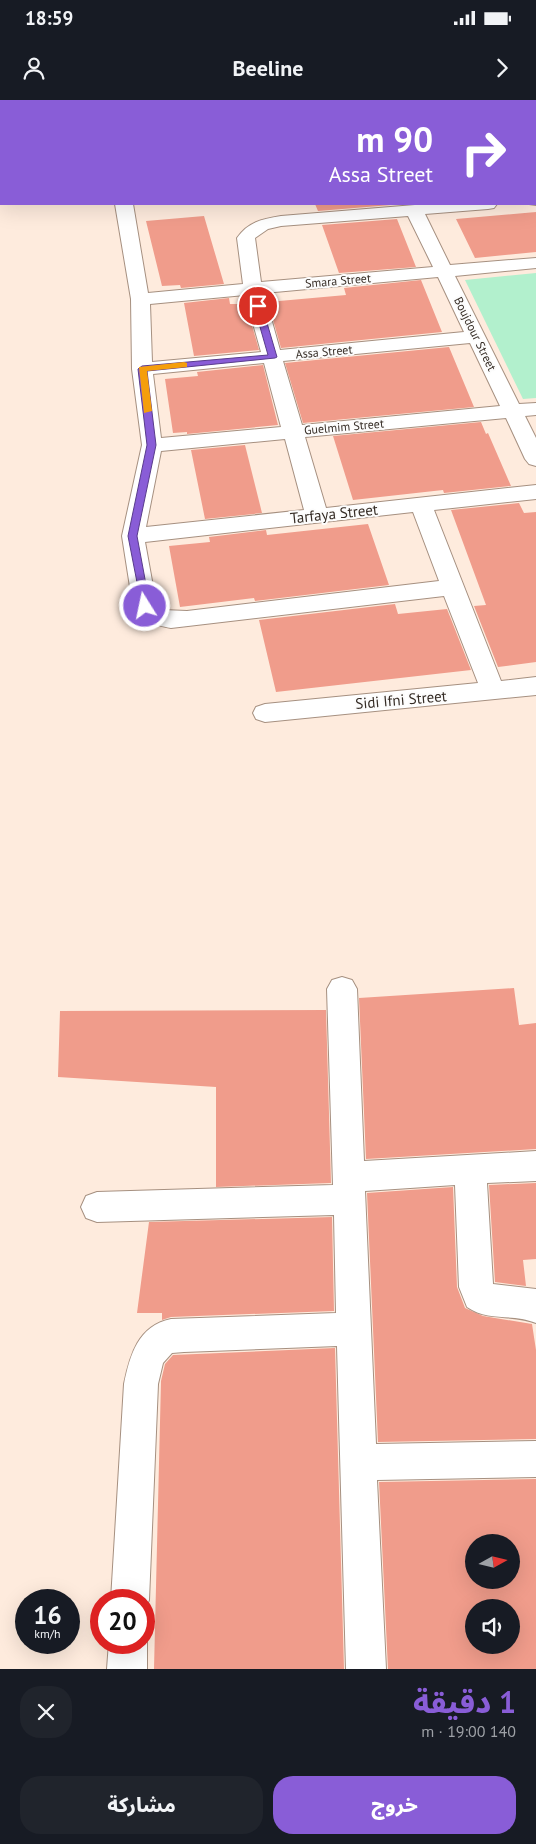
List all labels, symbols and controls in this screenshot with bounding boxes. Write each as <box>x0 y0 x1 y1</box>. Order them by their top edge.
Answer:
text: 18:59 <box>25 6 73 30</box>
icon: person <box>20 54 48 82</box>
text: Beeline <box>233 54 303 82</box>
icon: forward <box>488 54 516 82</box>
text: 90 m <box>356 116 433 162</box>
icon: right <box>451 120 516 185</box>
text: Assa Street <box>329 160 433 188</box>
street label: Smara Street <box>304 270 371 291</box>
pin <box>237 285 279 327</box>
icon: arrive <box>244 292 272 320</box>
street label: Boujdour Street <box>451 294 500 373</box>
street label: Assa Street <box>295 342 353 361</box>
street label: Guelmim Street <box>303 416 384 437</box>
street label: Tarfaya Street <box>289 499 379 528</box>
position arrow <box>118 579 170 631</box>
street label: Sidi Ifni Street <box>354 686 448 713</box>
north arrow <box>465 1534 520 1589</box>
map controls <box>465 1534 520 1654</box>
speed limit sign: 20 <box>90 1589 155 1654</box>
text: 16 <box>33 1599 62 1631</box>
button: sound <box>465 1599 520 1654</box>
text: km/h <box>34 1626 61 1641</box>
text: 1 دقيقة <box>413 1682 516 1721</box>
button: close <box>20 1686 72 1738</box>
text: 140 m · 19:00 <box>421 1721 516 1741</box>
button: مشاركة <box>20 1776 263 1834</box>
button: خروج <box>273 1776 516 1834</box>

